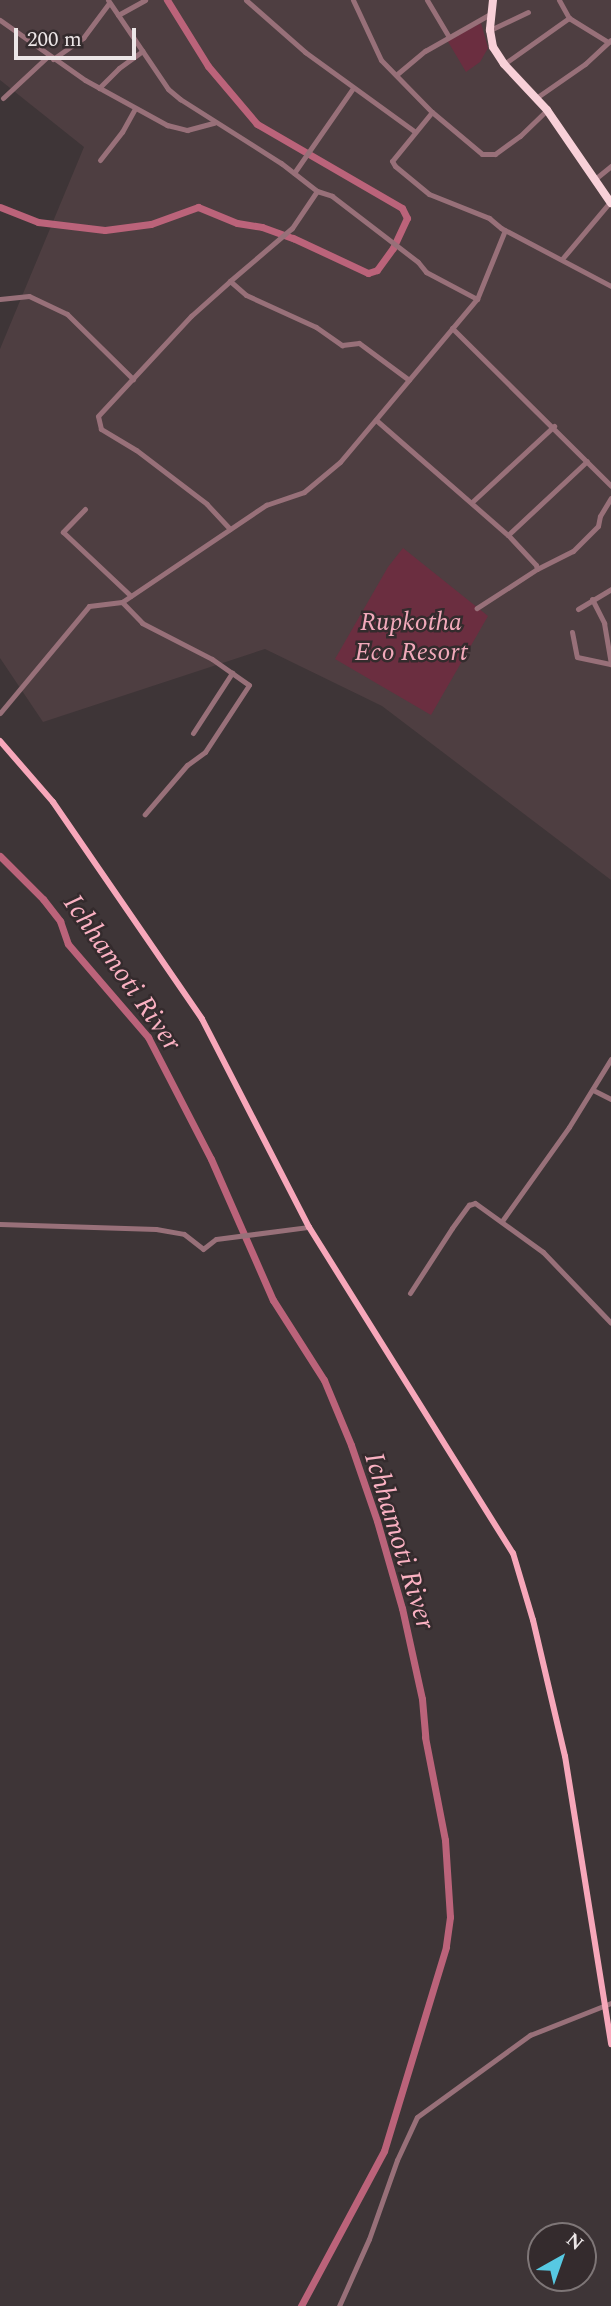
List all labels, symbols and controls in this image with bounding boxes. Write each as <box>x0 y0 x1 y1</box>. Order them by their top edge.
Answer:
scale bar <box>18 14 140 58</box>
text: 200 m <box>27 24 82 56</box>
park label: Rupkotha Eco Resort <box>354 607 468 668</box>
water label: Ichhamoti River <box>56 888 188 1058</box>
water label: Ichhamoti River <box>356 1448 442 1634</box>
north arrow <box>527 2222 597 2292</box>
text: N <box>559 2226 590 2258</box>

